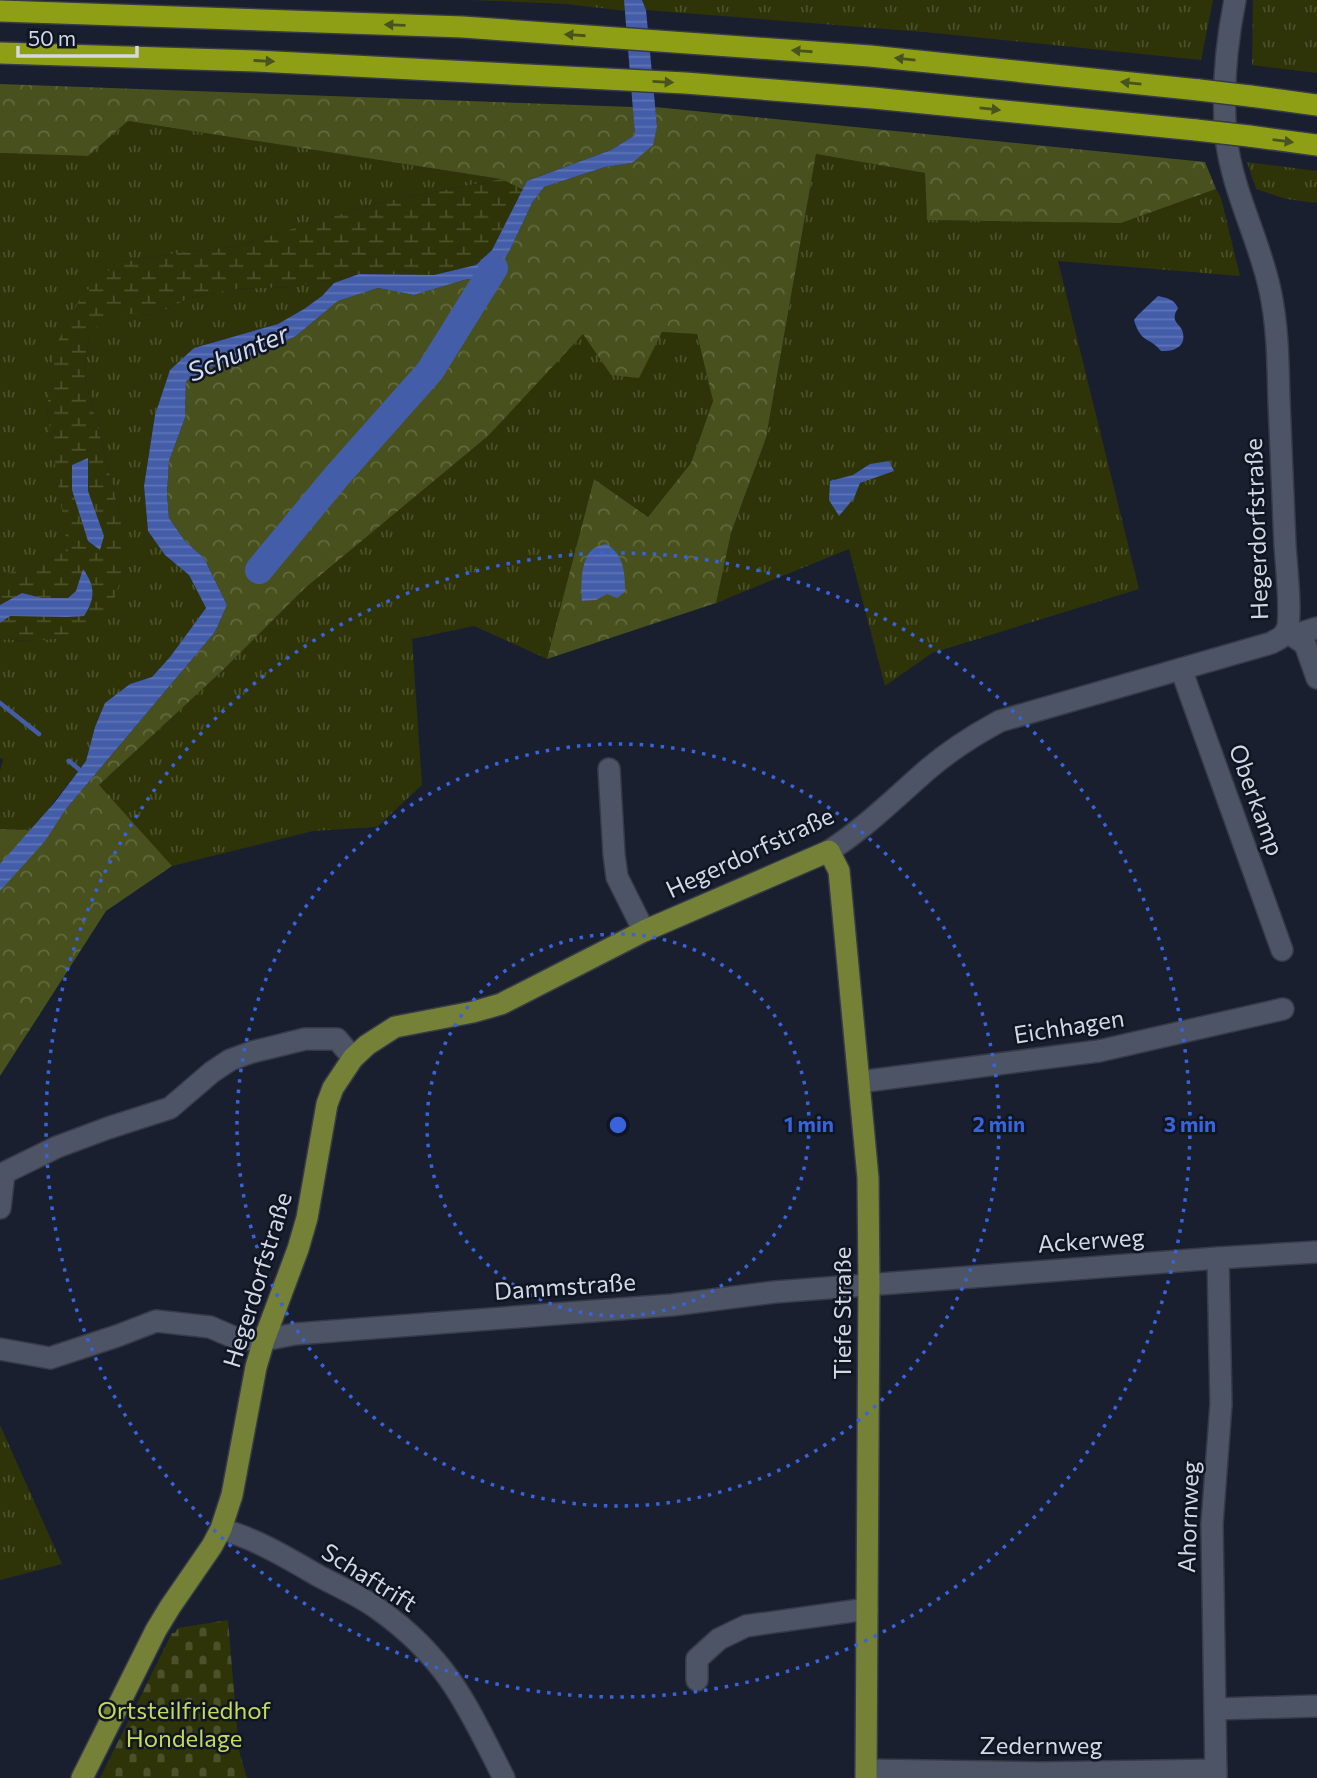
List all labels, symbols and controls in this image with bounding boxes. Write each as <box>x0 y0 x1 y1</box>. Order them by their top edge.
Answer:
scale bar <box>18 14 136 58</box>
one-way arrow <box>384 19 406 30</box>
text: 50 m <box>28 25 76 50</box>
one-way arrow <box>564 29 586 40</box>
one-way arrow <box>791 45 813 56</box>
one-way arrow <box>894 54 916 65</box>
one-way arrow <box>253 56 275 67</box>
one-way arrow <box>652 76 674 87</box>
one-way arrow <box>1120 77 1142 88</box>
one-way arrow <box>979 104 1001 115</box>
one-way arrow <box>1272 135 1294 146</box>
water label: Schunter <box>182 316 294 387</box>
street label: Hegerdorfstraße <box>1238 438 1273 620</box>
street label: Oberkamp <box>1224 740 1291 859</box>
street label: Hegerdorfstraße <box>661 800 838 903</box>
street label: Eichhagen <box>1011 1002 1126 1049</box>
text: 1 min <box>784 1111 834 1136</box>
text: 2 min <box>973 1111 1025 1136</box>
text: 3 min <box>1164 1111 1216 1136</box>
centre of rings <box>606 1113 630 1137</box>
street label: Hegerdorfstraße <box>216 1188 297 1371</box>
street label: Ackerweg <box>1036 1221 1145 1258</box>
street label: Tiefe Straße <box>827 1247 856 1379</box>
street label: Dammstraße <box>493 1266 637 1305</box>
street label: Ahornweg <box>1171 1460 1204 1574</box>
street label: Schaftrift <box>317 1536 423 1617</box>
park label: Ortsteilfriedhof Hondelage <box>97 1695 271 1752</box>
street label: Zedernweg <box>980 1730 1102 1759</box>

